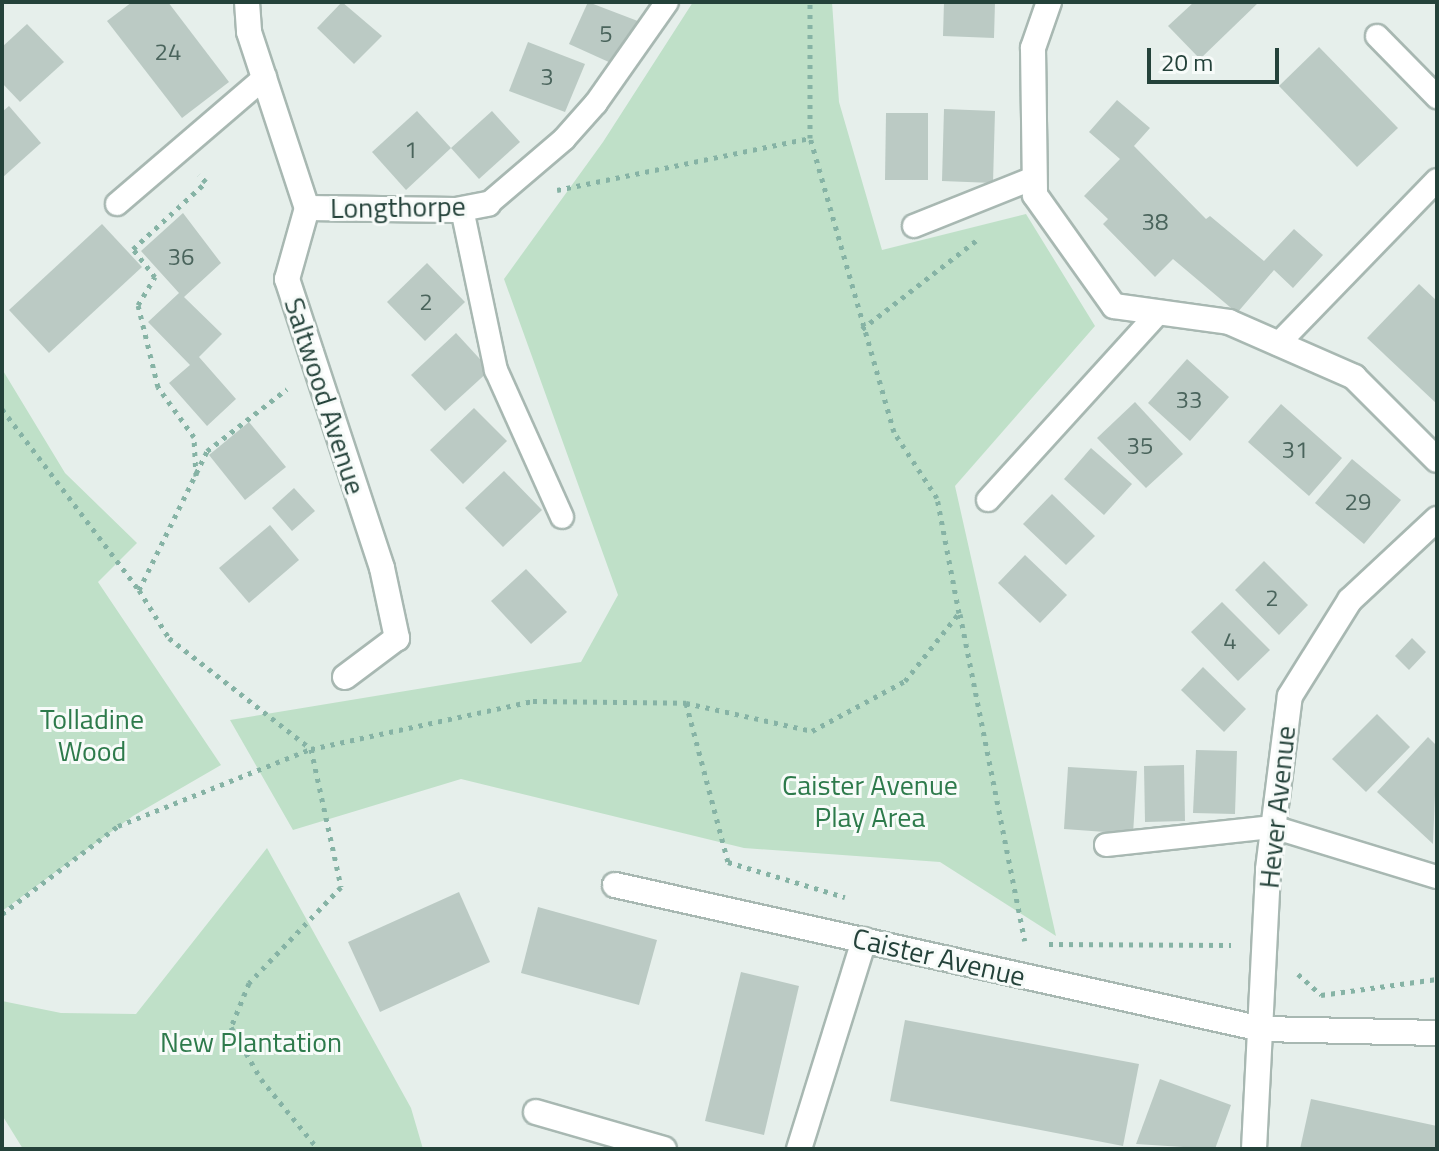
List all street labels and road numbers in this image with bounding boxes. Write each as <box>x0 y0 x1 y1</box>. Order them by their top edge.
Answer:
street label: Longthorpe <box>330 189 466 225</box>
street label: Saltwood Avenue <box>277 293 373 499</box>
street label: Hever Avenue <box>1252 724 1302 890</box>
street label: Caister Avenue <box>850 921 1028 993</box>

